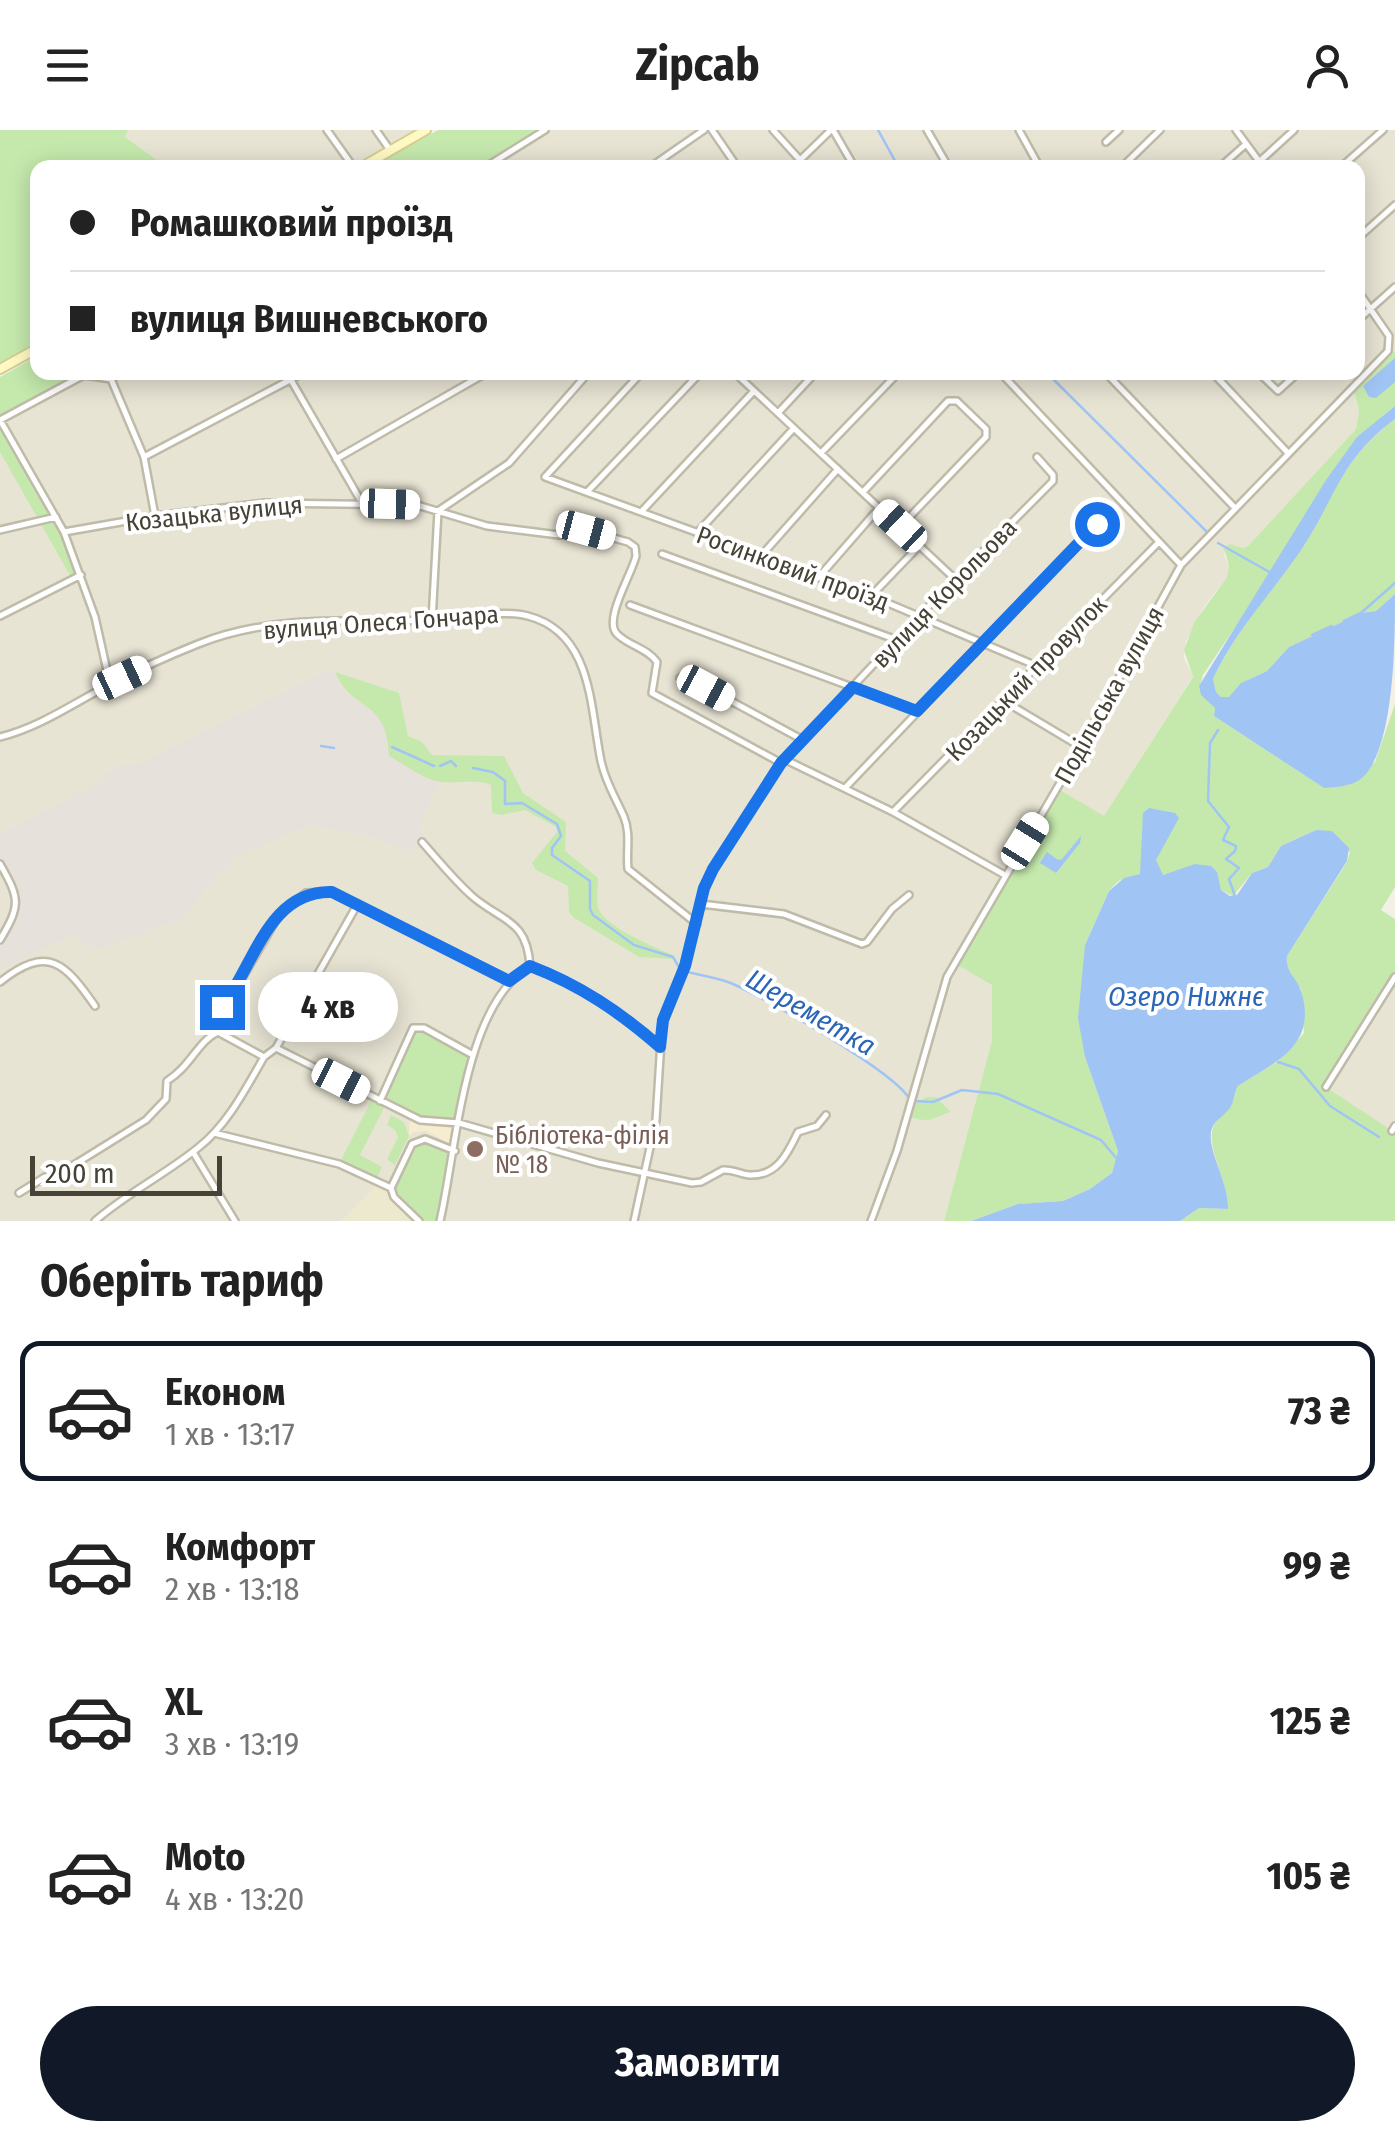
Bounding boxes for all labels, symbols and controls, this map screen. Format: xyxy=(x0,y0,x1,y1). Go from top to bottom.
icon: menu xyxy=(40,38,95,93)
text: Zipcab xyxy=(635,38,760,92)
icon: person xyxy=(1300,38,1355,93)
text: Ромашковий проїзд xyxy=(130,200,452,246)
text: вулиця Вишневського xyxy=(130,296,488,342)
car xyxy=(359,488,421,520)
street label: Козацька вулиця xyxy=(124,490,304,538)
car xyxy=(868,495,932,557)
route start xyxy=(1075,502,1120,547)
car xyxy=(553,508,619,552)
street label: вулиця Корольова xyxy=(866,513,1023,674)
street label: Росинковий проїзд xyxy=(692,520,893,618)
street label: Козацький провулок xyxy=(940,590,1114,768)
street label: вулиця Олеся Гончара xyxy=(262,600,500,646)
street label: Подільська вулиця xyxy=(1049,602,1171,789)
car xyxy=(88,652,156,704)
car xyxy=(672,661,740,715)
car xyxy=(996,808,1054,874)
water label: Шереметка xyxy=(740,962,881,1063)
callout: 4 хв xyxy=(257,972,397,1042)
water label: Озеро Нижнє xyxy=(1108,980,1265,1013)
route end xyxy=(200,985,245,1030)
text: 4 хв xyxy=(301,988,355,1026)
car xyxy=(307,1054,375,1108)
place label: Бібліотека-філія № 18 xyxy=(495,1121,670,1180)
marker: Бібліотека-філія № 18 xyxy=(464,1138,486,1160)
scale bar xyxy=(30,1151,222,1196)
text: 200 m xyxy=(45,1157,115,1190)
text: Оберіть тариф xyxy=(40,1254,324,1308)
icon: car xyxy=(45,1366,135,1456)
text: Економ xyxy=(165,1369,285,1415)
text: 73 ₴ xyxy=(1288,1388,1350,1434)
text: 1 хв · 13:17 xyxy=(165,1415,295,1453)
icon: car xyxy=(45,1521,135,1611)
text: Комфорт xyxy=(165,1524,315,1570)
text: 99 ₴ xyxy=(1283,1543,1350,1589)
text: 2 хв · 13:18 xyxy=(165,1570,299,1608)
icon: car xyxy=(45,1676,135,1766)
text: XL xyxy=(165,1679,203,1725)
text: 125 ₴ xyxy=(1270,1698,1350,1744)
text: 3 хв · 13:19 xyxy=(165,1725,299,1763)
icon: car xyxy=(45,1831,135,1921)
text: Moto xyxy=(165,1834,246,1880)
text: 105 ₴ xyxy=(1267,1853,1350,1899)
text: 4 хв · 13:20 xyxy=(165,1880,304,1918)
button: Замовити xyxy=(40,2006,1355,2121)

